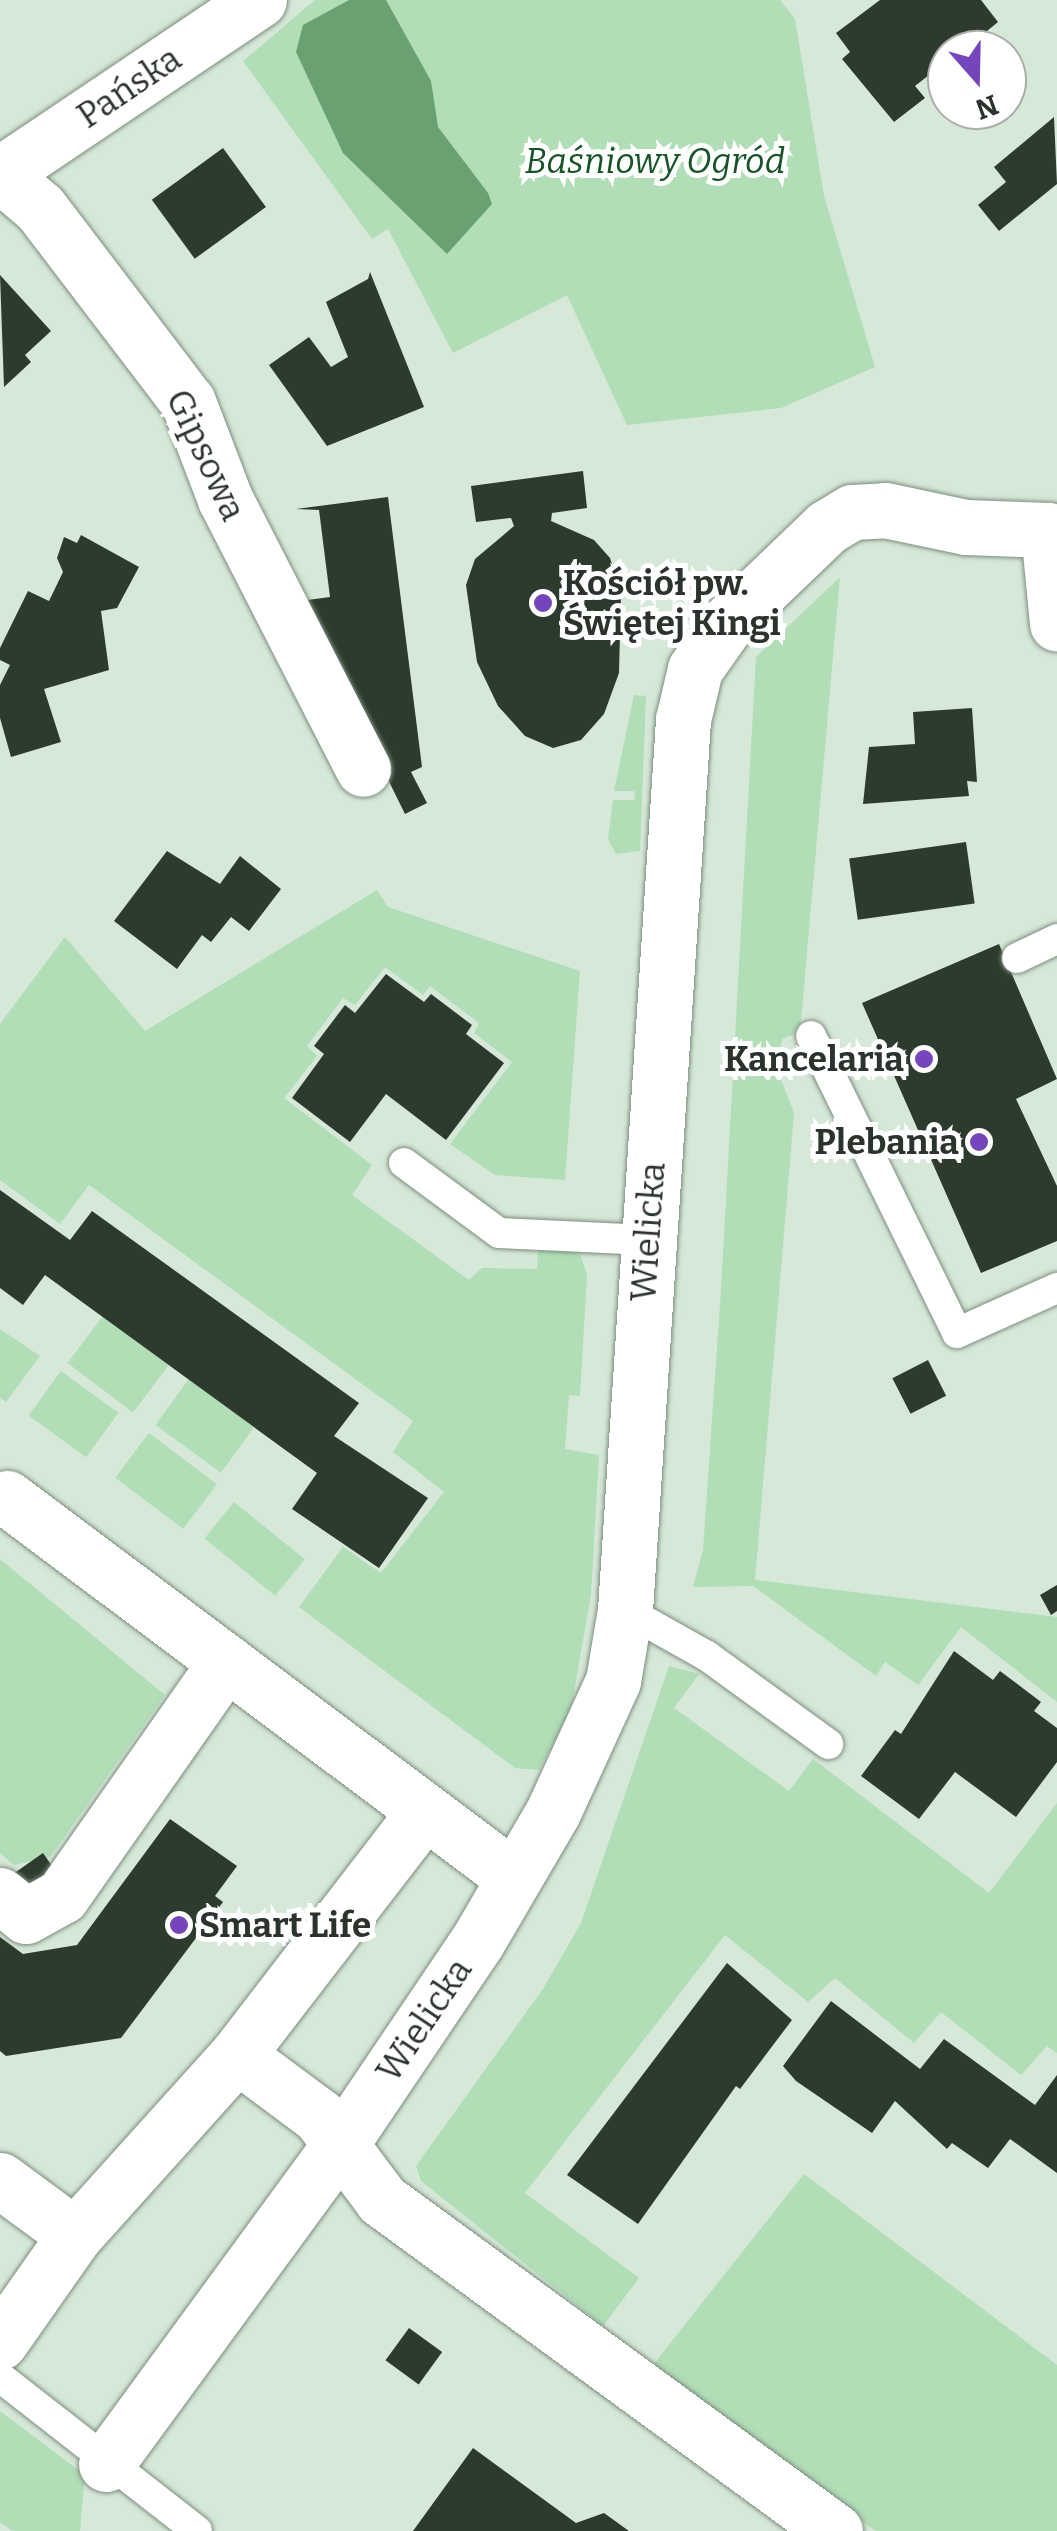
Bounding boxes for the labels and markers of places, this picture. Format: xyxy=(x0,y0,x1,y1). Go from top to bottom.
place label: Kościół pw. Świętej Kingi xyxy=(563,562,781,644)
marker: Kościół pw. Świętej Kingi xyxy=(532,592,554,614)
place label: Kancelaria xyxy=(724,1038,904,1080)
marker: Kancelaria xyxy=(913,1048,935,1070)
place label: Plebania xyxy=(814,1121,959,1163)
marker: Plebania xyxy=(968,1131,990,1153)
place label: Smart Life xyxy=(199,1904,371,1946)
marker: Smart Life xyxy=(168,1914,190,1936)

